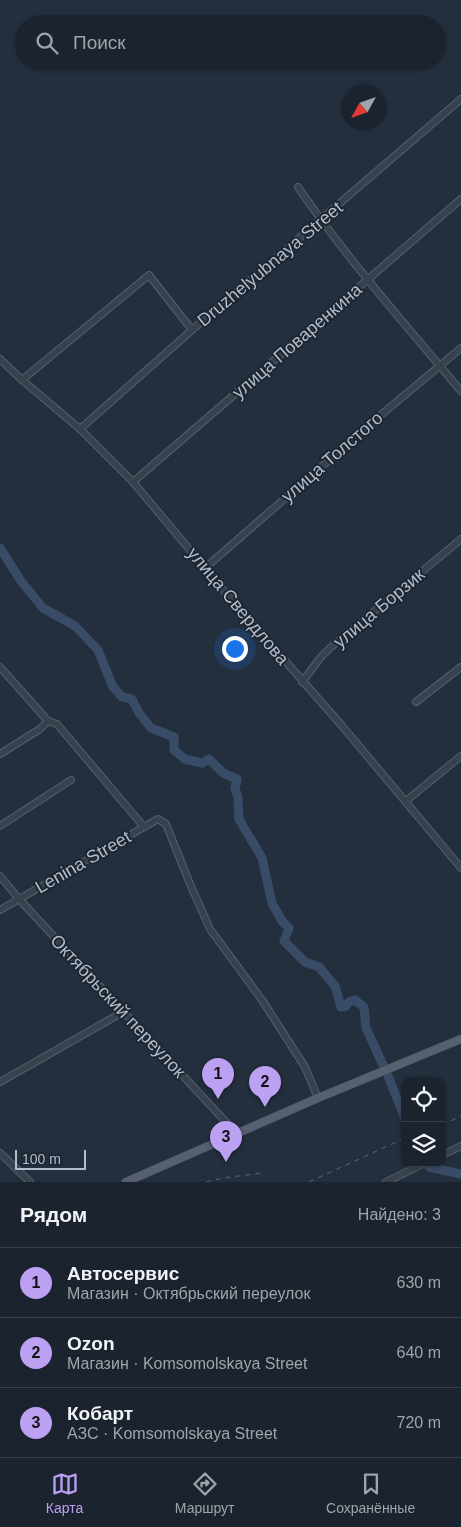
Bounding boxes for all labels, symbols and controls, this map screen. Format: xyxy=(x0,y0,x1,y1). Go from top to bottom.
search box xyxy=(15,15,446,70)
icon: search xyxy=(33,29,61,57)
text: Поиск xyxy=(73,32,126,53)
north arrow xyxy=(341,85,386,130)
street label: Druzhelyubnaya Street xyxy=(193,197,347,331)
street label: улица Поваренкина xyxy=(228,279,366,403)
street label: улица Толстого xyxy=(277,408,387,506)
street label: улица Свердлова xyxy=(183,543,294,670)
street label: улица Борзик xyxy=(330,564,429,652)
your location xyxy=(222,636,248,662)
street label: Lenina Street xyxy=(32,827,134,897)
street label: Октябрьский переулок xyxy=(46,930,190,1082)
pin: 1 xyxy=(202,1058,234,1099)
pin: 2 xyxy=(249,1066,281,1107)
map controls xyxy=(401,1077,446,1167)
button: locate xyxy=(401,1077,446,1122)
pin: 3 xyxy=(210,1121,242,1162)
button: layers xyxy=(401,1122,446,1167)
scale bar xyxy=(15,1147,86,1170)
text: 100 m xyxy=(22,1151,61,1167)
text: Рядом xyxy=(20,1203,87,1226)
text: Найдено: 3 xyxy=(358,1206,441,1223)
text: Автосервис xyxy=(67,1263,179,1284)
text: 1 xyxy=(32,1274,40,1291)
text: 630 m xyxy=(397,1274,441,1291)
text: Магазин · Октябрьский переулок xyxy=(67,1285,311,1302)
text: Ozon xyxy=(67,1333,115,1354)
text: 2 xyxy=(32,1344,40,1361)
text: 640 m xyxy=(397,1344,441,1361)
text: Магазин · Komsomolskaya Street xyxy=(67,1355,307,1372)
text: Кобарт xyxy=(67,1403,133,1424)
text: 3 xyxy=(32,1414,40,1431)
text: 720 m xyxy=(397,1414,441,1431)
text: АЗС · Komsomolskaya Street xyxy=(67,1425,277,1442)
tab: Карта xyxy=(46,1470,83,1516)
tab: Маршрут xyxy=(175,1470,234,1516)
tab: Сохранённые xyxy=(326,1470,415,1516)

